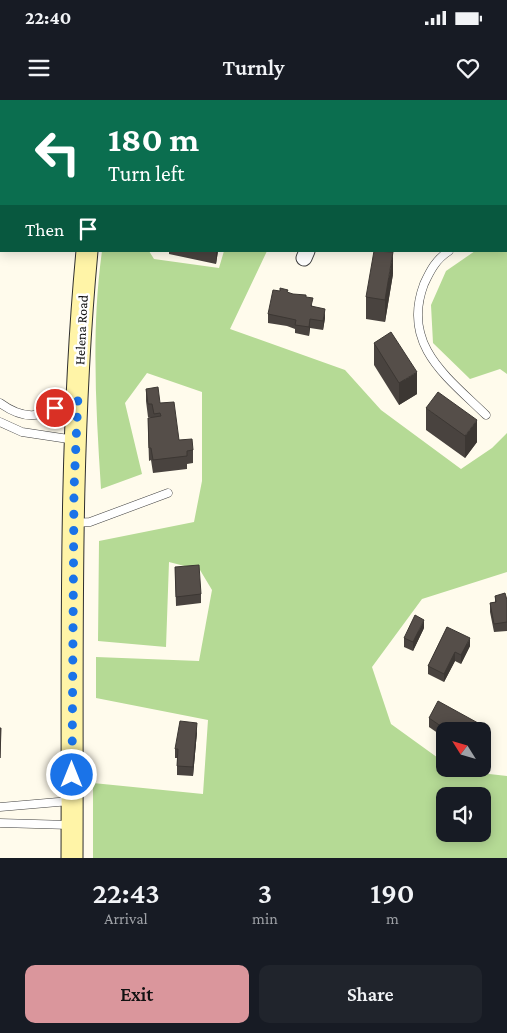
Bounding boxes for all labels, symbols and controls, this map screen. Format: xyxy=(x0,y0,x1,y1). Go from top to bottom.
text: 22:40 xyxy=(25,7,71,28)
icon: menu xyxy=(25,54,53,82)
icon: heart xyxy=(454,54,482,82)
text: Turnly xyxy=(222,55,285,80)
icon: left xyxy=(25,120,90,185)
text: 180 m xyxy=(108,120,199,159)
text: Turn left xyxy=(108,161,185,186)
icon: arrive xyxy=(74,215,102,243)
text: Then xyxy=(25,219,64,240)
street label: Helena Road xyxy=(71,294,91,365)
pin xyxy=(34,387,76,429)
icon: arrive xyxy=(41,394,69,422)
north arrow xyxy=(436,722,491,778)
map controls xyxy=(436,722,491,842)
position arrow xyxy=(45,748,97,800)
button: sound xyxy=(436,787,491,842)
text: 22:43 xyxy=(92,876,160,909)
text: 3 xyxy=(258,876,272,909)
text: 190 xyxy=(370,876,415,909)
text: Arrival xyxy=(104,910,148,927)
text: min xyxy=(252,910,278,927)
text: m xyxy=(386,910,399,927)
button: Exit xyxy=(25,965,249,1023)
button: Share xyxy=(259,965,482,1023)

